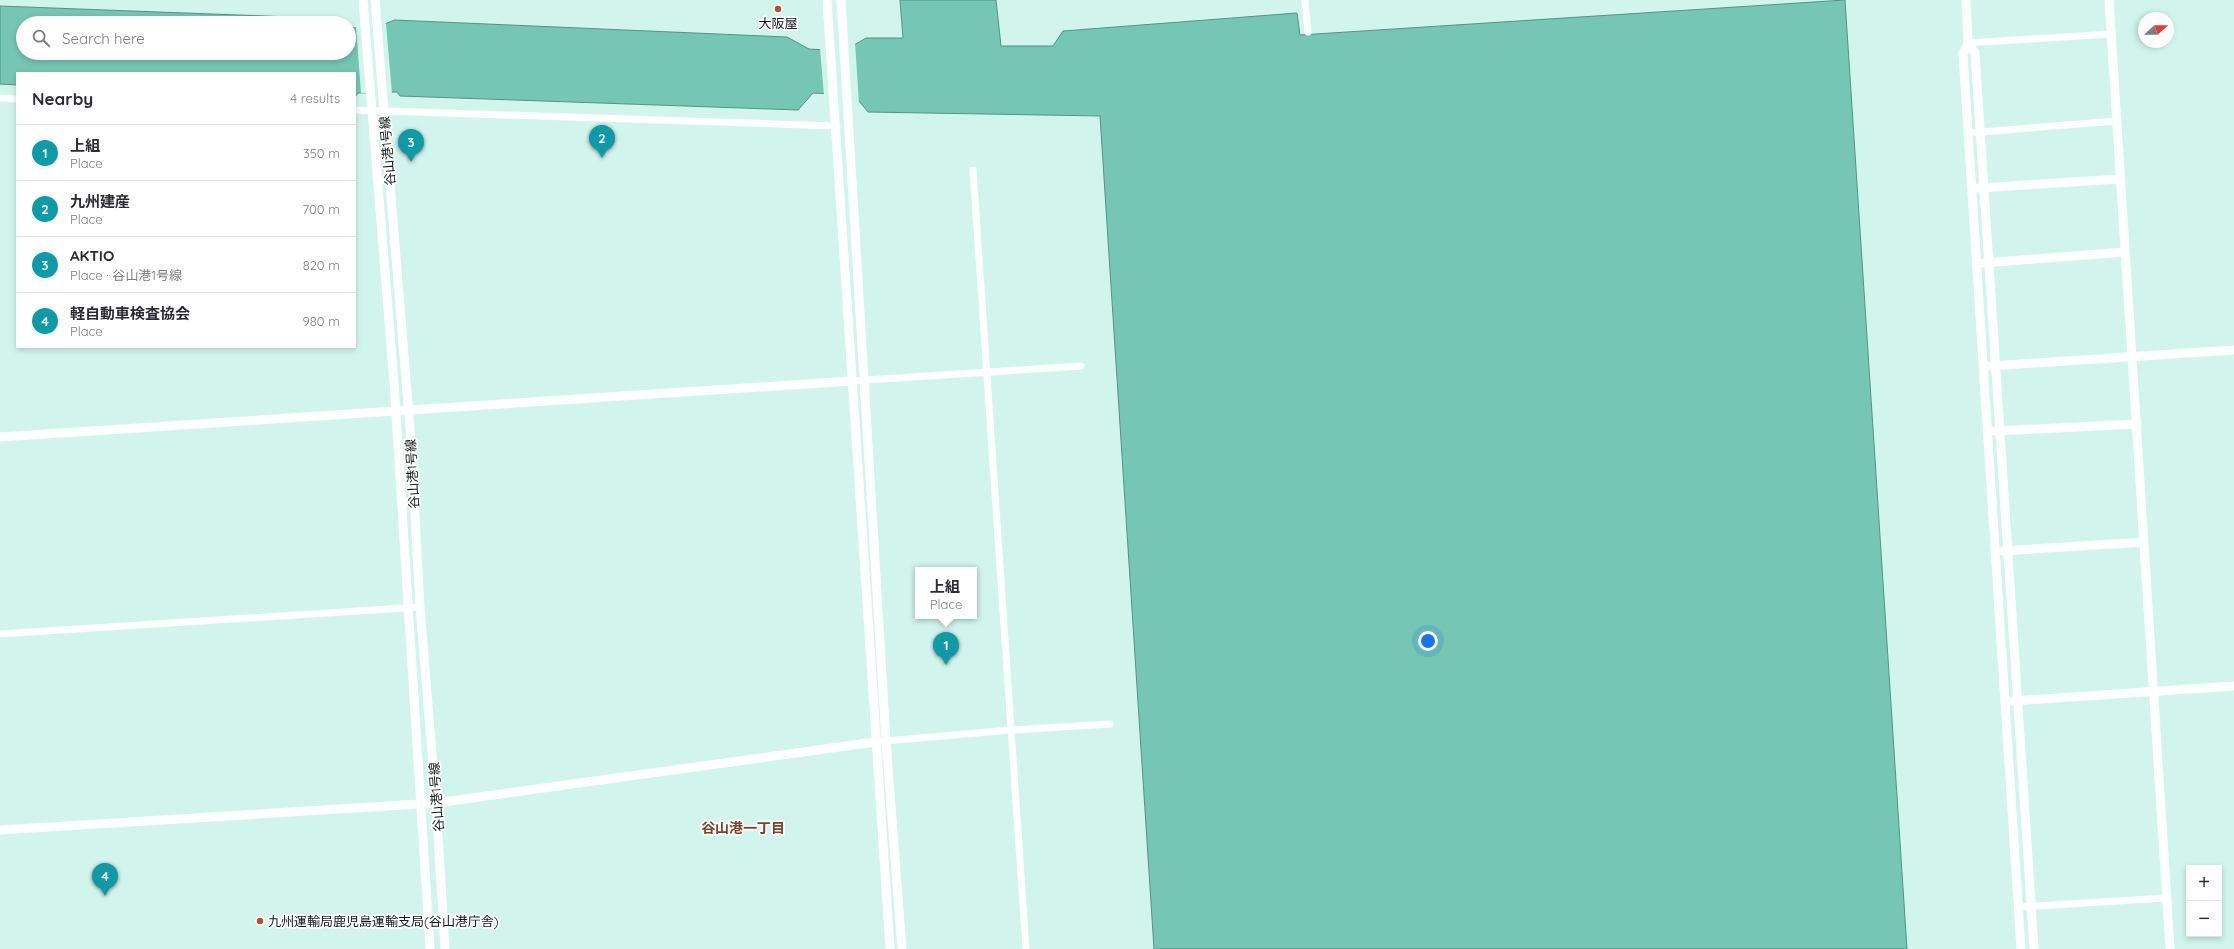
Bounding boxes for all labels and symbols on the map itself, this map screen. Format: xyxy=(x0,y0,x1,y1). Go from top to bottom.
marker: 大阪屋 xyxy=(773,4,783,14)
north arrow xyxy=(2138,12,2174,48)
place label: 大阪屋 xyxy=(758,15,798,31)
street label: 谷山港1号線 xyxy=(376,116,398,186)
pin: 2 xyxy=(589,125,615,158)
pin: 3 xyxy=(398,129,424,162)
street label: 谷山港1号線 xyxy=(402,439,422,509)
your location xyxy=(1418,631,1438,651)
pin: 1 xyxy=(933,632,959,665)
street label: 谷山港1号線 xyxy=(426,762,446,832)
district label: 谷山港一丁目 xyxy=(701,819,785,837)
pin: 4 xyxy=(92,863,118,896)
place label: 九州運輸局鹿児島運輸支局(谷山港庁舎) xyxy=(268,913,499,929)
marker: 九州運輸局鹿児島運輸支局(谷山港庁舎) xyxy=(255,916,265,926)

